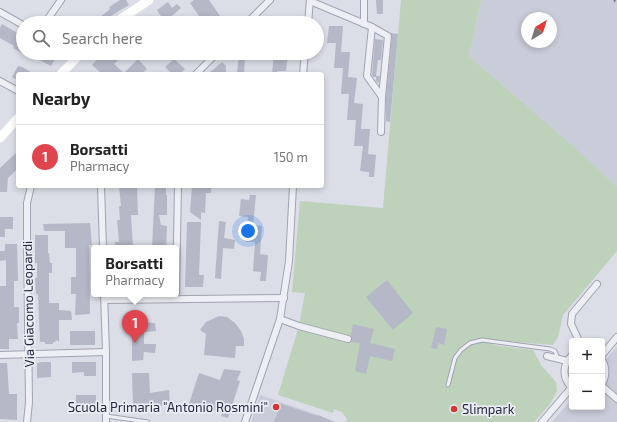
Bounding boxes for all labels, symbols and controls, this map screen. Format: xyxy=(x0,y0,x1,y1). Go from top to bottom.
north arrow xyxy=(521,12,557,48)
search box xyxy=(16,16,324,60)
icon: search xyxy=(30,27,52,49)
text: Search here xyxy=(62,29,143,47)
text: Nearby xyxy=(32,88,90,108)
text: Borsatti xyxy=(70,140,128,158)
text: 1 xyxy=(42,149,48,165)
text: 150 m xyxy=(274,149,308,165)
text: Pharmacy xyxy=(70,158,129,174)
your location xyxy=(238,221,258,241)
street label: Via Giacomo Leopardi xyxy=(19,241,37,367)
popup xyxy=(91,245,179,297)
text: Borsatti xyxy=(105,254,163,272)
text: Pharmacy xyxy=(105,272,165,288)
pin: 1 xyxy=(122,310,148,343)
map controls xyxy=(569,338,605,410)
button: + xyxy=(569,338,605,374)
button: − xyxy=(569,374,605,410)
place label: Scuola Primaria "Antonio Rosmini" xyxy=(68,399,268,415)
place label: Slimpark xyxy=(462,401,515,417)
marker: Scuola Primaria "Antonio Rosmini" xyxy=(271,402,281,412)
marker: Slimpark xyxy=(449,404,459,414)

